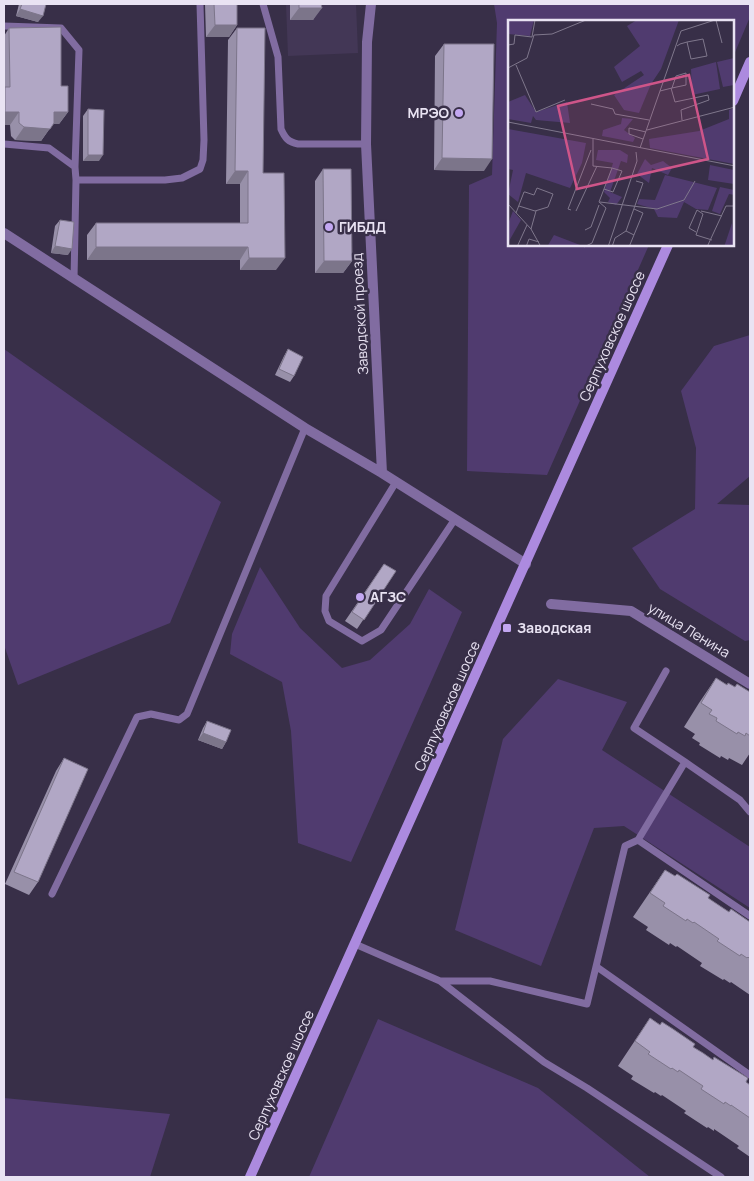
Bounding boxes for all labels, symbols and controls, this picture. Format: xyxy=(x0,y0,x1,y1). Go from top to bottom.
inset map xyxy=(508,20,734,246)
place label: МРЭО xyxy=(408,103,449,122)
marker: МРЭО xyxy=(453,107,465,119)
place label: ГИБДД xyxy=(339,217,386,236)
marker: ГИБДД xyxy=(323,221,335,233)
street label: Заводской проезд xyxy=(347,253,372,375)
street label: Серпуховское шоссе xyxy=(574,268,649,404)
place label: АГЗС xyxy=(370,587,406,606)
marker: АГЗС xyxy=(354,591,366,603)
street label: улица Ленина xyxy=(645,598,734,662)
place label: Заводская xyxy=(517,618,591,637)
marker: Заводская xyxy=(501,622,513,634)
street label: Серпуховское шоссе xyxy=(409,638,484,774)
street label: Серпуховское шоссе xyxy=(243,1007,318,1143)

